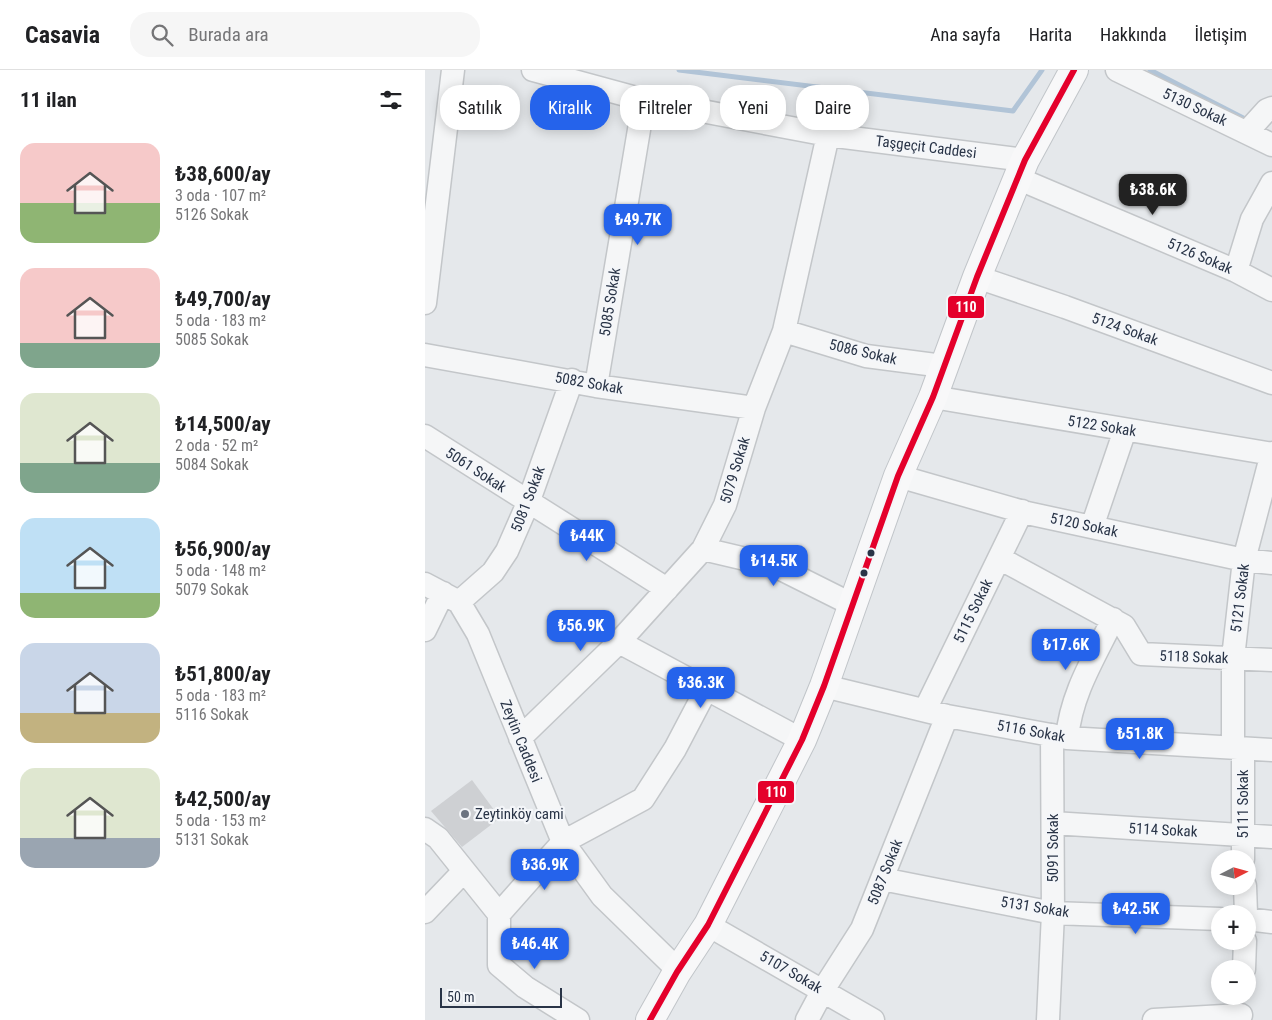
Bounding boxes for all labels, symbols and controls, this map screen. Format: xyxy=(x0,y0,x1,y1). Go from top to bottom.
search box xyxy=(130,12,480,57)
text: Casavia xyxy=(25,21,100,49)
icon: search xyxy=(148,21,176,49)
text: Burada ara xyxy=(188,23,269,46)
text: Ana sayfa xyxy=(930,24,1001,45)
text: Harita xyxy=(1029,24,1072,45)
text: Hakkında xyxy=(1100,24,1167,45)
text: İletişim xyxy=(1195,24,1247,45)
street label: 5130 Sokak xyxy=(1160,84,1230,130)
chip: Satılık xyxy=(440,85,520,130)
chip: Kiralık xyxy=(530,85,610,130)
chip: Filtreler xyxy=(620,85,710,130)
chip: Yeni xyxy=(720,85,786,130)
chip: Daire xyxy=(796,85,869,130)
icon: filters xyxy=(377,86,405,114)
text: 11 ilan xyxy=(20,88,77,112)
street label: Taşgeçit Caddesi xyxy=(874,132,978,162)
text: ₺38,600/ay xyxy=(175,162,271,186)
icon: home xyxy=(60,163,120,223)
pin: ₺38.6K xyxy=(1112,174,1194,216)
text: ₺38.6K xyxy=(1130,180,1176,199)
text: 3 oda · 107 m² xyxy=(175,186,266,205)
pin: ₺49.7K xyxy=(597,204,679,246)
text: 5126 Sokak xyxy=(175,205,249,224)
text: ₺49.7K xyxy=(615,210,661,229)
street label: 5126 Sokak xyxy=(1165,234,1236,278)
street label: 5085 Sokak xyxy=(596,266,624,338)
text: ₺49,700/ay xyxy=(175,287,271,311)
icon: home xyxy=(60,288,120,348)
line badge: 110 xyxy=(947,295,985,319)
text: 110 xyxy=(955,299,977,315)
street label: 5124 Sokak xyxy=(1089,309,1161,349)
text: 5 oda · 183 m² xyxy=(175,311,266,330)
text: 5085 Sokak xyxy=(175,330,249,349)
street label: 5086 Sokak xyxy=(827,335,899,369)
street label: 5082 Sokak xyxy=(553,368,625,398)
text: ₺14,500/ay xyxy=(175,412,271,436)
street label: 5122 Sokak xyxy=(1066,412,1138,440)
icon: home xyxy=(60,413,120,473)
street label: 5079 Sokak xyxy=(716,434,754,506)
text: 2 oda · 52 m² xyxy=(175,436,258,455)
street label: 5061 Sokak xyxy=(442,444,510,496)
text: 5084 Sokak xyxy=(175,455,249,474)
street label: 5081 Sokak xyxy=(507,463,549,534)
street label: 5120 Sokak xyxy=(1048,509,1120,541)
pin: ₺44K xyxy=(557,520,617,562)
text: ₺44K xyxy=(570,526,604,545)
text: ₺56,900/ay xyxy=(175,537,271,561)
icon: home xyxy=(60,538,120,598)
pin: ₺14.5K xyxy=(733,544,815,587)
unlabelled marker xyxy=(866,548,876,558)
text: ₺14.5K xyxy=(751,551,797,570)
text: 5 oda · 148 m² xyxy=(175,561,266,580)
street label: 5121 Sokak xyxy=(1227,562,1253,633)
unlabelled marker xyxy=(859,568,869,578)
street label: 5115 Sokak xyxy=(950,576,996,646)
text: 5079 Sokak xyxy=(175,580,249,599)
pin: ₺56.9K xyxy=(540,610,622,652)
text: ₺56.9K xyxy=(558,616,604,635)
pin: ₺17.6K xyxy=(1025,628,1107,671)
text: ₺17.6K xyxy=(1043,635,1089,654)
street label: 5118 Sokak xyxy=(1159,647,1229,667)
text: ₺51,800/ay xyxy=(175,662,271,686)
icon: home xyxy=(60,663,120,723)
pin: ₺36.3K xyxy=(660,666,742,709)
text: ₺36.3K xyxy=(678,673,724,692)
text: 5 oda · 183 m² xyxy=(175,686,266,705)
street label: Zeytin Caddesi xyxy=(496,697,546,785)
text: 5116 Sokak xyxy=(175,705,249,724)
street label: 5116 Sokak xyxy=(995,716,1067,746)
pin: ₺51.8K xyxy=(1099,718,1181,760)
text: ₺51.8K xyxy=(1117,724,1163,743)
street label: 5111 Sokak xyxy=(1234,769,1252,839)
line badge: 110 xyxy=(757,780,795,804)
text: 110 xyxy=(765,784,787,800)
text: ₺42,500/ay xyxy=(175,787,271,811)
icon: home xyxy=(60,788,120,848)
place label: Zeytinköy cami xyxy=(475,805,564,823)
marker: Zeytinköy cami xyxy=(459,808,471,820)
text: 5 oda · 153 m² xyxy=(175,811,266,830)
street label: 5091 Sokak xyxy=(1044,813,1062,883)
street label: 5114 Sokak xyxy=(1128,819,1198,841)
text: 5131 Sokak xyxy=(175,830,249,849)
street label: 5087 Sokak xyxy=(864,836,906,907)
pin: ₺36.9K xyxy=(504,848,586,891)
north arrow xyxy=(1211,850,1256,895)
map controls xyxy=(1211,850,1256,1005)
text: ₺36.9K xyxy=(522,855,568,874)
pin: ₺42.5K xyxy=(1095,892,1177,935)
street label: 5131 Sokak xyxy=(999,893,1071,921)
text: ₺42.5K xyxy=(1113,899,1159,918)
button: + xyxy=(1211,905,1256,950)
pin: ₺46.4K xyxy=(494,928,576,970)
text: ₺46.4K xyxy=(512,934,558,953)
street label: 5107 Sokak xyxy=(757,947,826,997)
button: − xyxy=(1211,960,1256,1005)
scale bar xyxy=(440,985,563,1008)
text: 50 m xyxy=(447,989,475,1005)

